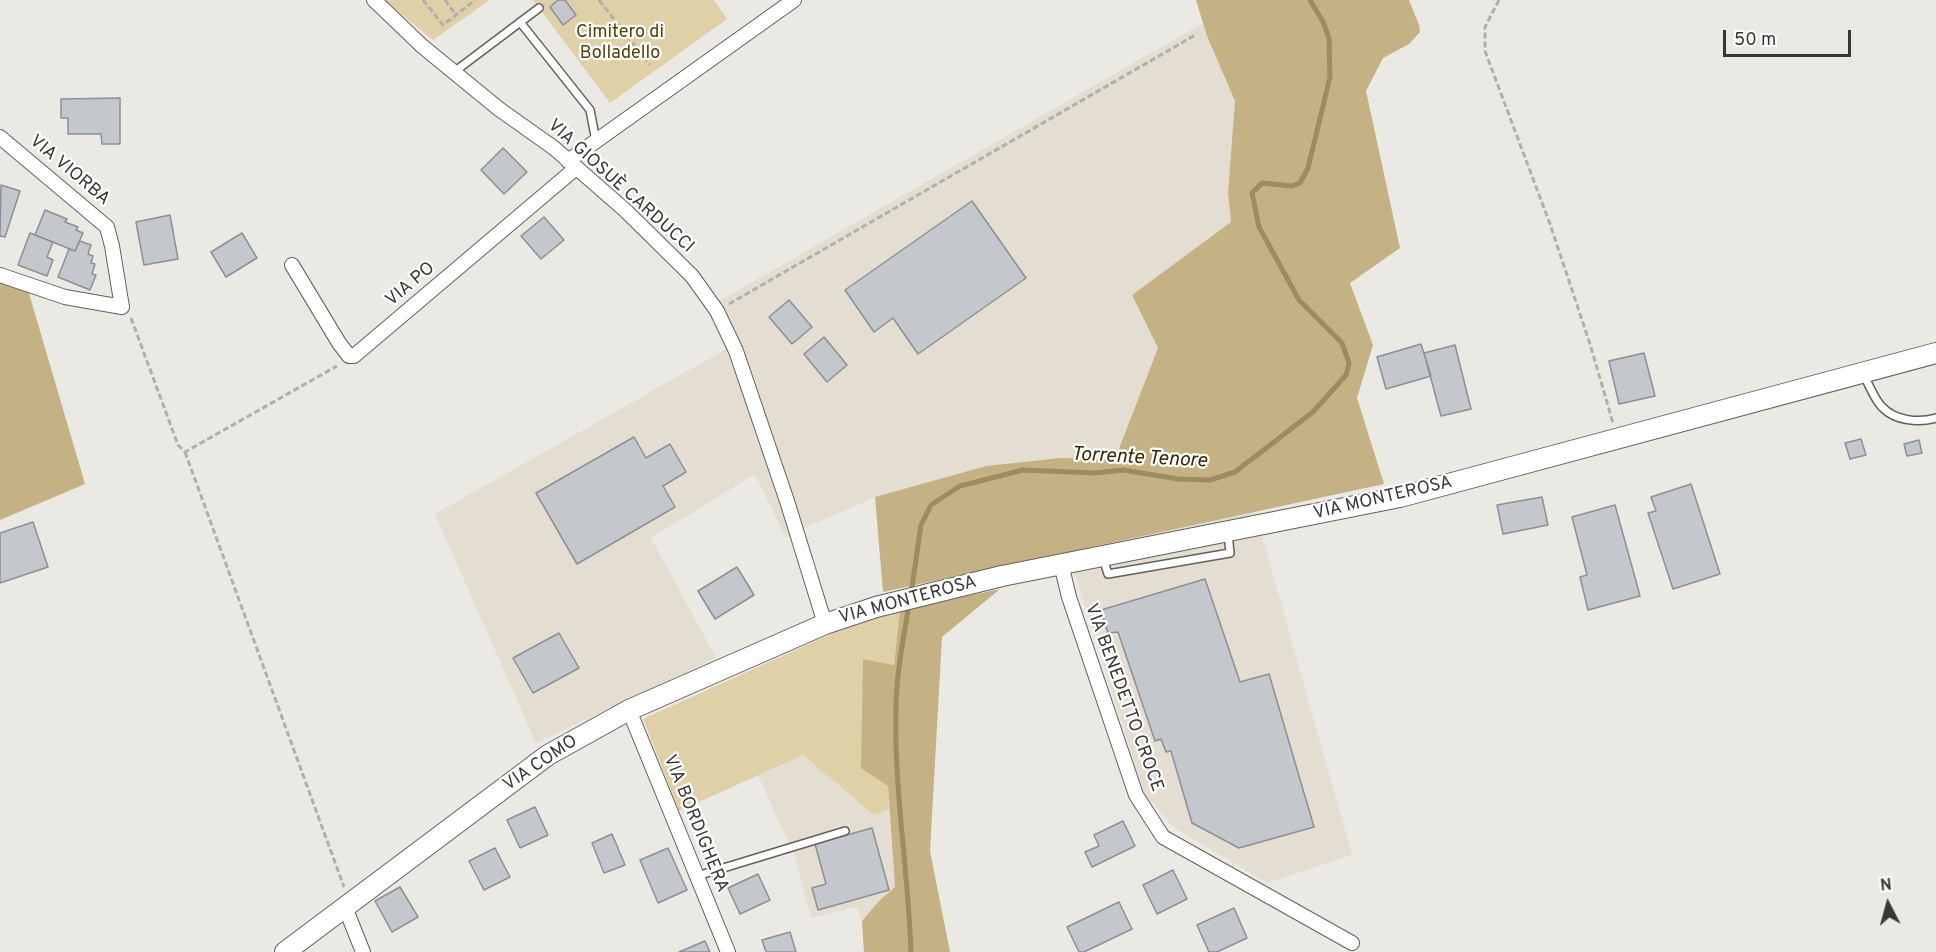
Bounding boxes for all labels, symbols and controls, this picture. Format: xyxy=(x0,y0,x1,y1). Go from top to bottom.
scale bar xyxy=(1726,18,1854,56)
park label: Cimitero di Bolladello xyxy=(576,22,664,64)
text: 50 m xyxy=(1734,29,1776,52)
street label: VIA GIOSUÈ CARDUCCI xyxy=(542,116,698,258)
street label: VIA VIORBA xyxy=(24,131,114,211)
street label: VIA PO xyxy=(382,258,440,312)
water label: Torrente Tenore xyxy=(1070,443,1208,475)
street label: VIA MONTEROSA xyxy=(1312,473,1454,525)
street label: VIA MONTEROSA xyxy=(837,572,979,630)
street label: VIA BENEDETTO CROCE xyxy=(1079,601,1167,795)
street label: VIA COMO xyxy=(500,731,582,797)
street label: VIA BORDIGHERA xyxy=(658,752,732,896)
north arrow xyxy=(1858,874,1918,934)
text: N xyxy=(1879,876,1893,897)

